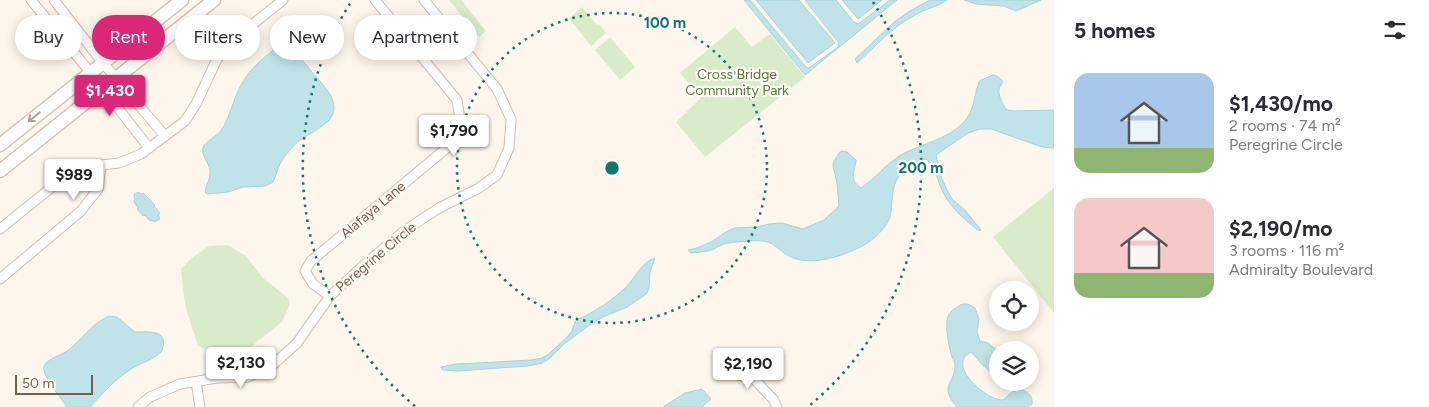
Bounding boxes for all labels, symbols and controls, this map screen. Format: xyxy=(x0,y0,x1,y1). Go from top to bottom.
text: 100 m xyxy=(644,14,686,32)
chip: Buy xyxy=(15,15,82,60)
chip: Rent xyxy=(92,15,165,60)
chip: Filters xyxy=(175,15,260,60)
chip: New xyxy=(270,15,344,60)
chip: Apartment xyxy=(354,15,477,60)
icon: filters xyxy=(1381,16,1409,44)
text: 5 homes xyxy=(1074,18,1155,43)
park label: Cross Bridge Community Park xyxy=(685,66,789,99)
pin: $1,430 xyxy=(69,74,151,117)
text: $1,430 xyxy=(85,81,135,100)
text: $1,430/mo xyxy=(1229,91,1333,116)
icon: home xyxy=(1114,93,1174,153)
one-way arrow xyxy=(28,112,41,123)
pin: $1,790 xyxy=(413,114,495,157)
text: 2 rooms · 74 m² xyxy=(1229,116,1341,135)
text: $1,790 xyxy=(430,121,478,140)
text: Peregrine Circle xyxy=(1229,135,1343,154)
pin: $989 xyxy=(44,158,104,201)
centre of rings xyxy=(603,159,621,177)
text: 200 m xyxy=(899,159,943,177)
text: $989 xyxy=(55,165,93,184)
street label: Alafaya Lane xyxy=(337,178,409,242)
text: $2,190/mo xyxy=(1229,216,1332,241)
street label: Peregrine Circle xyxy=(332,218,420,295)
icon: home xyxy=(1114,218,1174,278)
text: 3 rooms · 116 m² xyxy=(1229,241,1344,260)
text: Admiralty Boulevard xyxy=(1229,260,1373,279)
map controls xyxy=(989,281,1039,391)
button: locate xyxy=(989,281,1039,331)
button: layers xyxy=(989,341,1039,391)
pin: $2,130 xyxy=(200,346,282,389)
pin: $2,190 xyxy=(707,348,789,390)
text: $2,130 xyxy=(217,353,265,372)
text: $2,190 xyxy=(724,354,772,373)
scale bar xyxy=(15,372,92,395)
text: 50 m xyxy=(22,375,54,392)

